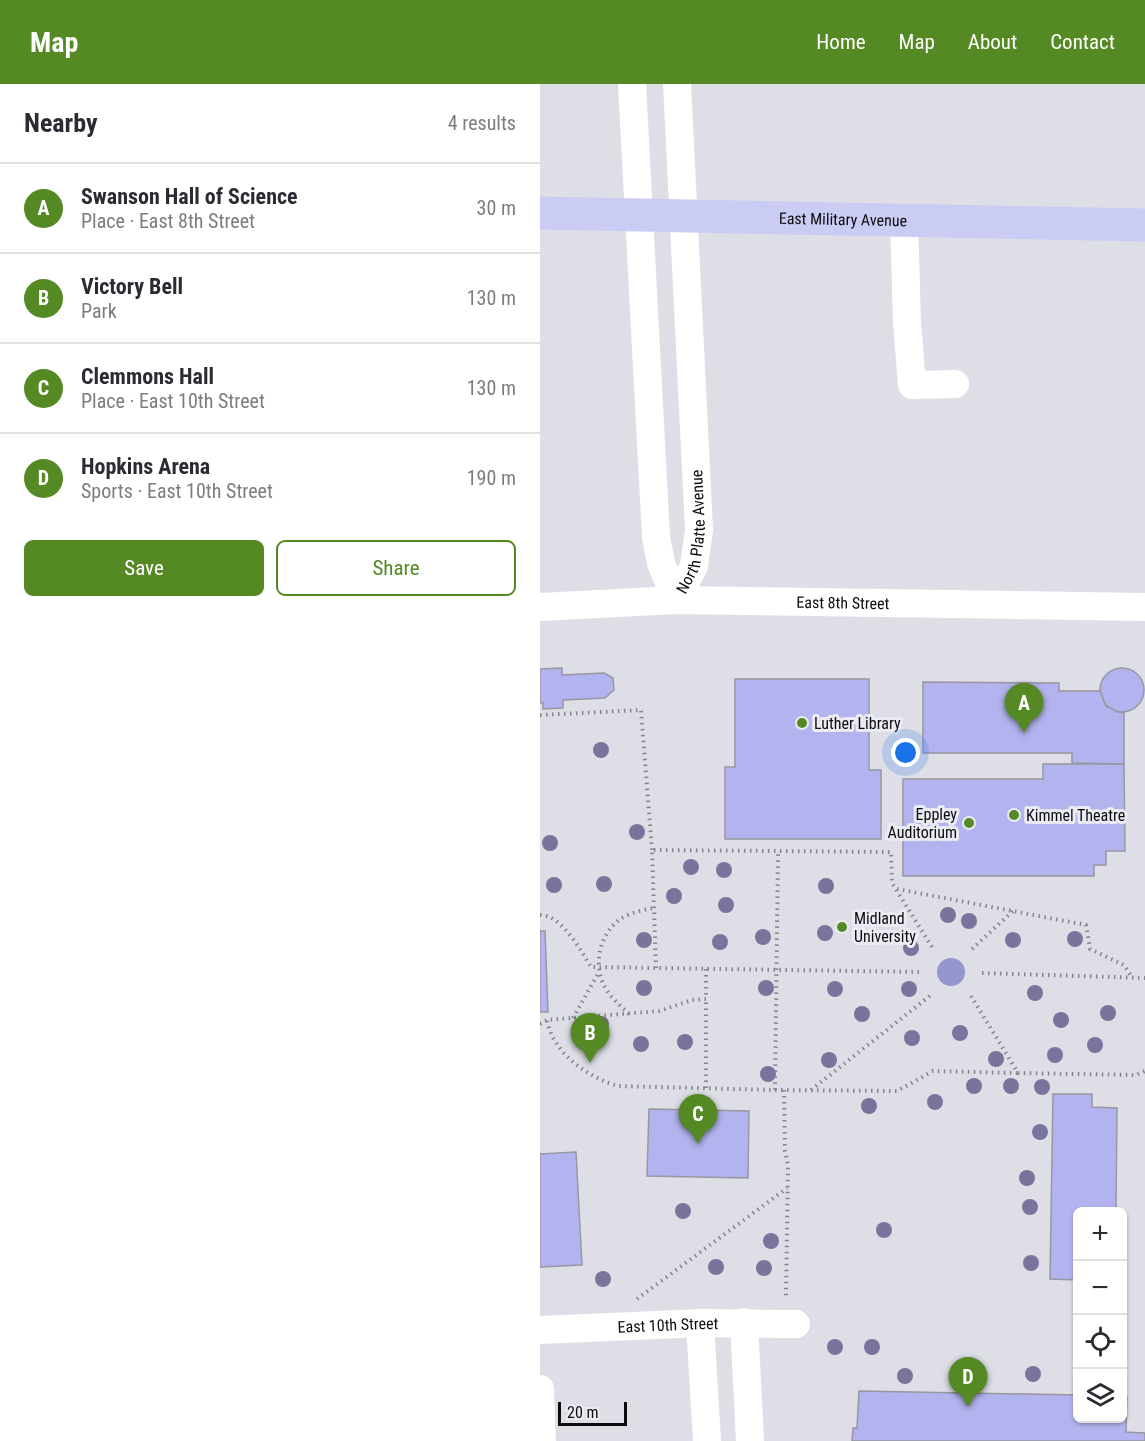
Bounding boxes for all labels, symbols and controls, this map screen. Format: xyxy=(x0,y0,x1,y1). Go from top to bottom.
text: Map xyxy=(30,26,78,59)
text: Home xyxy=(816,30,866,54)
text: Map xyxy=(899,30,935,54)
text: About xyxy=(968,30,1017,54)
text: Contact xyxy=(1050,30,1115,54)
text: Nearby xyxy=(24,108,98,138)
text: 4 results xyxy=(448,111,516,135)
text: Swanson Hall of Science xyxy=(81,184,298,209)
text: A xyxy=(38,196,49,220)
text: 30 m xyxy=(477,196,516,220)
text: Place · East 8th Street xyxy=(81,209,255,233)
street label: East Military Avenue xyxy=(779,209,907,230)
text: Victory Bell xyxy=(81,274,183,299)
text: B xyxy=(38,286,49,310)
text: 130 m xyxy=(467,286,516,310)
text: Park xyxy=(81,299,117,323)
text: Clemmons Hall xyxy=(81,364,214,389)
text: C xyxy=(38,376,49,400)
text: 130 m xyxy=(467,376,516,400)
text: Place · East 10th Street xyxy=(81,389,265,413)
text: Hopkins Arena xyxy=(81,454,210,479)
text: D xyxy=(38,466,49,490)
text: 190 m xyxy=(467,466,516,490)
street label: North Platte Avenue xyxy=(672,469,709,597)
text: Sports · East 10th Street xyxy=(81,479,273,503)
button: Save xyxy=(24,540,264,596)
button: Share xyxy=(276,540,516,596)
street label: East 8th Street xyxy=(796,593,890,613)
pin: A xyxy=(1004,684,1044,733)
place label: Luther Library xyxy=(814,714,901,733)
marker: Luther Library xyxy=(795,716,809,730)
your location xyxy=(891,738,920,767)
place label: Eppley Auditorium xyxy=(888,805,957,842)
place label: Kimmel Theatre xyxy=(1026,806,1125,825)
marker: Kimmel Theatre xyxy=(1007,808,1021,822)
marker: Eppley Auditorium xyxy=(962,816,976,830)
place label: Midland University xyxy=(854,909,916,946)
marker: Midland University xyxy=(835,920,849,934)
pin: B xyxy=(571,1014,610,1063)
pin: C xyxy=(678,1094,718,1144)
map controls xyxy=(1073,1207,1127,1423)
button: + xyxy=(1073,1207,1127,1261)
button: − xyxy=(1073,1261,1127,1315)
street label: East 10th Street xyxy=(617,1314,719,1337)
button: locate xyxy=(1073,1315,1127,1369)
pin: D xyxy=(948,1358,988,1407)
button: layers xyxy=(1073,1369,1127,1423)
scale bar xyxy=(558,1399,627,1426)
text: 20 m xyxy=(567,1403,599,1422)

